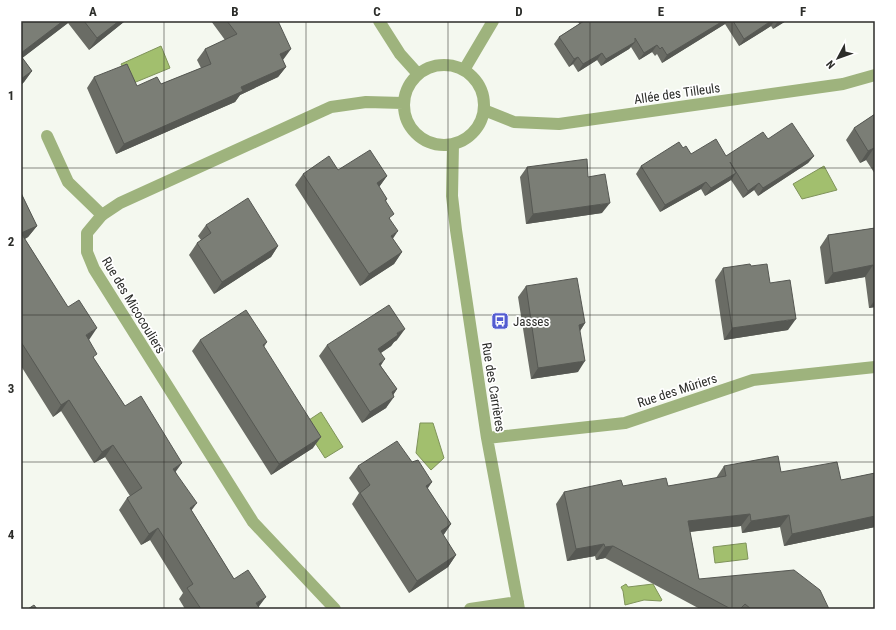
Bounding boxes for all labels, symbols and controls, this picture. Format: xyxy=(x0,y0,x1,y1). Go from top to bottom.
text: A xyxy=(89,4,97,19)
text: B xyxy=(231,4,239,19)
text: C xyxy=(373,4,381,19)
text: D xyxy=(515,4,523,19)
text: E xyxy=(658,4,665,19)
text: F xyxy=(800,4,806,19)
north arrow xyxy=(818,38,858,78)
text: N xyxy=(824,57,838,71)
street label: Allée des Tilleuls xyxy=(633,80,721,107)
text: 1 xyxy=(8,88,14,103)
text: 2 xyxy=(8,234,15,249)
street label: Rue des Micocouliers xyxy=(99,254,168,356)
bus stop icon: Jasses xyxy=(490,311,510,331)
place label: Jasses xyxy=(513,314,549,329)
street label: Rue des Carrières xyxy=(479,341,508,433)
street label: Rue des Mûriers xyxy=(635,371,719,410)
text: 3 xyxy=(8,381,14,396)
text: 4 xyxy=(8,527,15,542)

